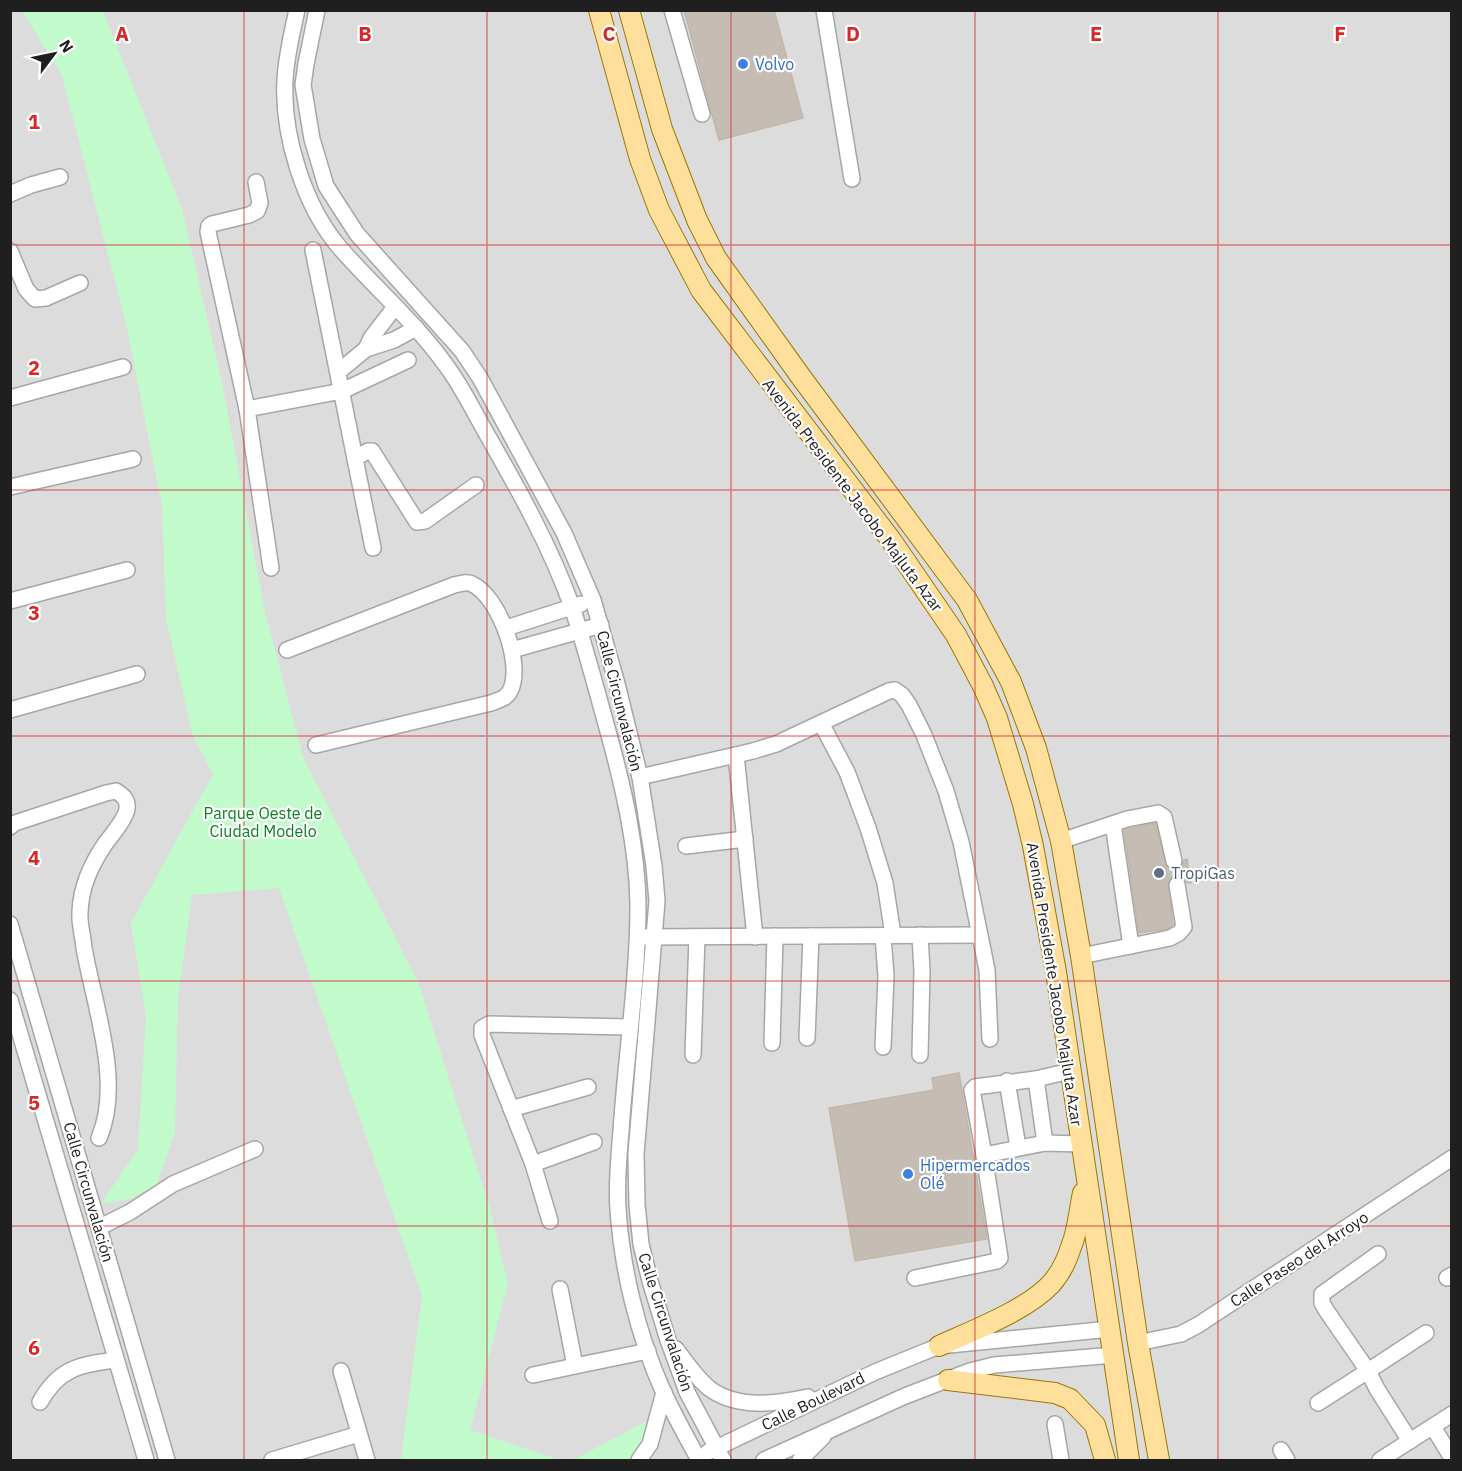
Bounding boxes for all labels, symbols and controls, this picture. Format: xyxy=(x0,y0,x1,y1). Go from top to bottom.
text: A xyxy=(115,20,129,47)
text: B xyxy=(358,20,372,47)
text: C xyxy=(602,20,616,47)
text: D xyxy=(846,20,860,47)
text: E xyxy=(1090,20,1102,47)
text: F xyxy=(1334,20,1346,47)
north arrow xyxy=(24,24,84,84)
text: N xyxy=(55,36,78,56)
place label: Volvo xyxy=(755,54,794,74)
marker: Volvo xyxy=(736,57,750,71)
text: 1 xyxy=(28,108,40,135)
text: 2 xyxy=(28,354,40,381)
street label: Avenida Presidente Jacobo Majluta Azar xyxy=(759,374,947,616)
text: 3 xyxy=(28,599,40,626)
street label: Calle Circunvalación xyxy=(593,628,647,774)
park label: Parque Oeste de Ciudad Modelo xyxy=(204,803,323,841)
street label: Avenida Presidente Jacobo Majluta Azar xyxy=(1023,841,1087,1127)
text: 4 xyxy=(28,844,40,871)
place label: TropiGas xyxy=(1171,863,1235,883)
marker: TropiGas xyxy=(1152,866,1166,880)
text: 5 xyxy=(28,1089,40,1116)
street label: Calle Circunvalación xyxy=(59,1120,119,1264)
place label: Hipermercados Olé xyxy=(920,1155,1030,1193)
marker: Hipermercados Olé xyxy=(901,1167,915,1181)
street label: Calle Paseo del Arroyo xyxy=(1226,1207,1372,1311)
street label: Calle Circunvalación xyxy=(634,1250,698,1394)
text: 6 xyxy=(28,1334,40,1361)
street label: Calle Boulevard xyxy=(758,1367,868,1435)

